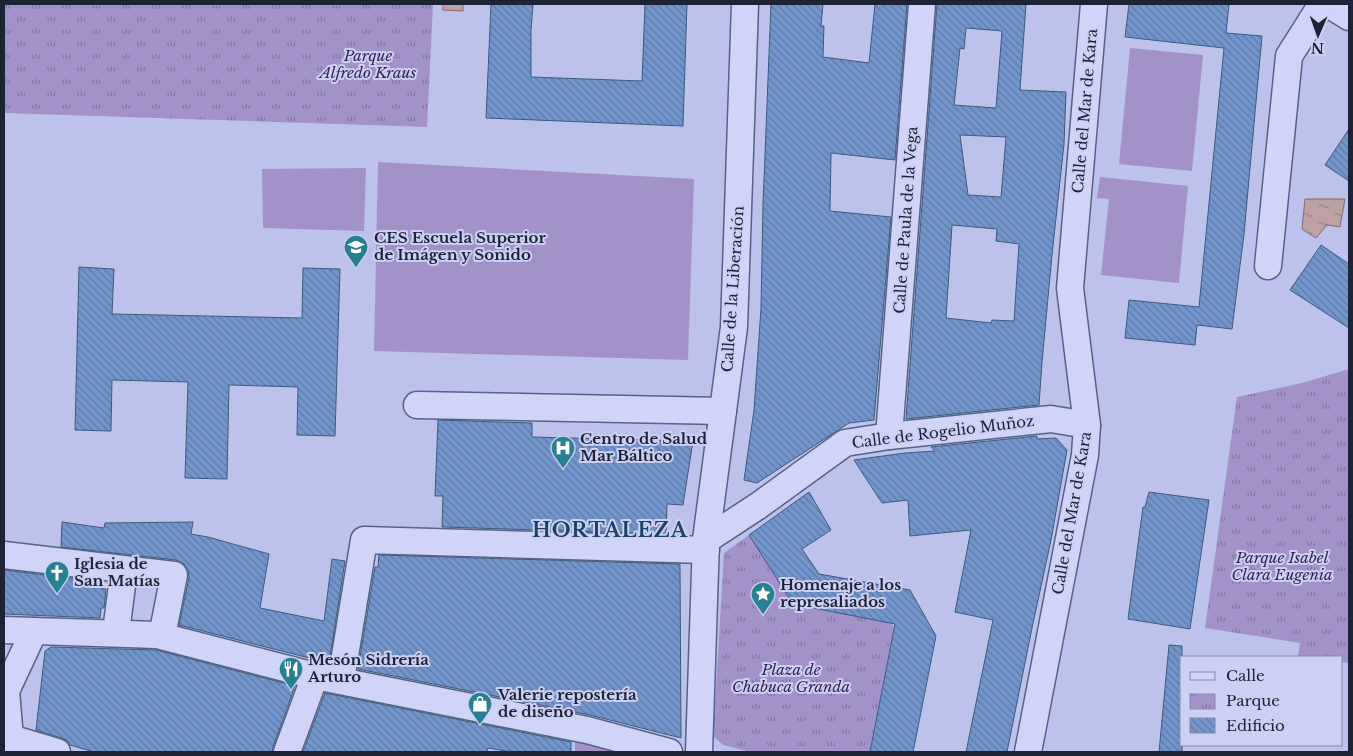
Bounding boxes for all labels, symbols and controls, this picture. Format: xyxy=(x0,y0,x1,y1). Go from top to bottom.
north arrow xyxy=(1293,10,1343,60)
street label: Calle del Mar de Kara xyxy=(1068,27,1101,194)
text: N xyxy=(1311,39,1324,57)
park label: Parque Alfredo Kraus xyxy=(318,46,416,82)
street label: Calle de Paula de la Vega xyxy=(889,125,922,314)
street label: Calle de la Liberación xyxy=(717,205,748,373)
place label: CES Escuela Superior de Imágen y Sonido xyxy=(374,228,547,264)
school or university icon: CES Escuela Superior de Imágen y Sonido xyxy=(343,234,369,268)
street label: Calle de Rogelio Muñoz xyxy=(851,411,1035,452)
place label: Centro de Salud Mar Báltico xyxy=(580,429,708,465)
street label: Calle del Mar de Kara xyxy=(1048,429,1095,596)
hospital icon: Centro de Salud Mar Báltico xyxy=(550,435,576,469)
district label: HORTALEZA xyxy=(532,518,688,542)
park label: Parque Isabel Clara Eugenia xyxy=(1231,548,1333,584)
place label: Iglesia de San Matías xyxy=(74,554,160,590)
church icon: Iglesia de San Matías xyxy=(44,560,70,594)
place label: Homenaje a los represaliados xyxy=(780,575,901,611)
place icon: Homenaje a los represaliados xyxy=(750,581,776,615)
place label: Mesón Sidrería Arturo xyxy=(307,650,429,686)
restaurant icon: Mesón Sidrería Arturo xyxy=(278,656,304,690)
legend xyxy=(1180,656,1343,746)
park label: Plaza de Chabuca Granda xyxy=(732,660,850,696)
text: Calle xyxy=(1226,666,1265,685)
place label: Valerie repostería de diseño xyxy=(497,685,637,721)
shop icon: Valerie repostería de diseño xyxy=(467,691,493,725)
text: Parque xyxy=(1226,691,1280,710)
text: Edificio xyxy=(1226,716,1285,735)

